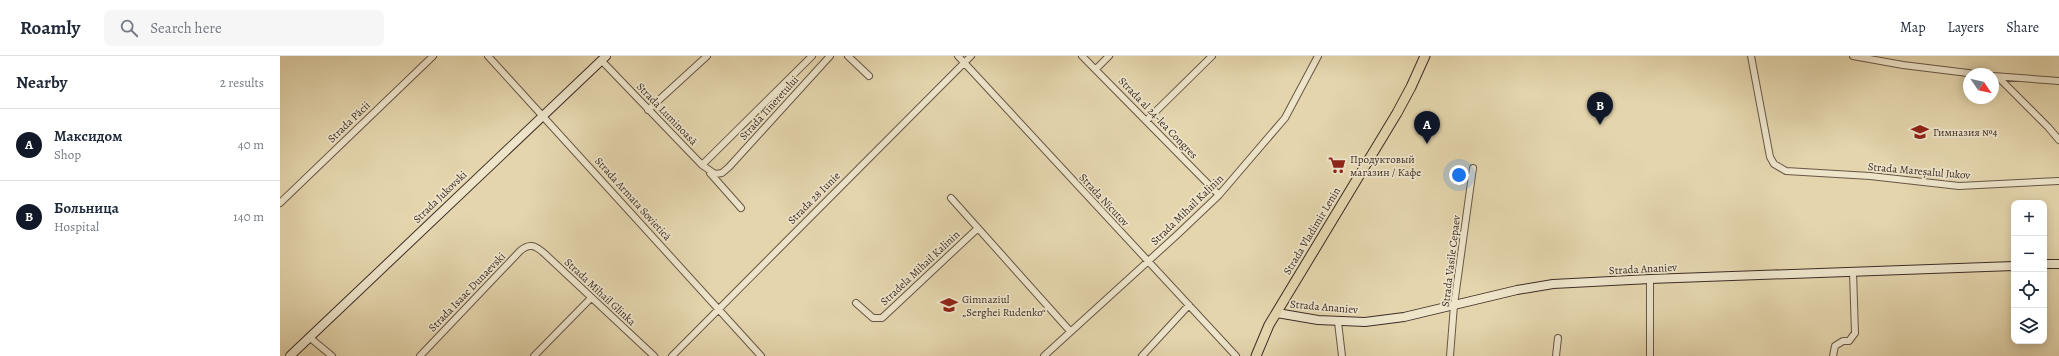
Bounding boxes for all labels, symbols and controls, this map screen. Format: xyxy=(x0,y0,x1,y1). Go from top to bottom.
search box xyxy=(104,10,384,46)
text: Roamly xyxy=(20,15,80,41)
icon: search xyxy=(118,17,140,39)
text: Search here xyxy=(150,18,222,38)
text: Map xyxy=(1900,18,1926,37)
text: Layers xyxy=(1948,18,1984,37)
text: Share xyxy=(2006,18,2039,37)
north arrow xyxy=(1963,68,1999,104)
text: Nearby xyxy=(16,71,67,94)
street label: Strada Tineretului xyxy=(736,73,802,143)
text: 2 results xyxy=(220,74,264,91)
street label: Strada al 24-lea Congres xyxy=(1115,74,1201,162)
street label: Strada Luminoasă xyxy=(633,79,701,149)
pin: B xyxy=(1587,92,1613,125)
street label: Strada Păcii xyxy=(324,98,374,146)
pin: A xyxy=(1414,111,1440,144)
school or university icon: Гимназия №4 xyxy=(1910,122,1930,142)
place label: Гимназия №4 xyxy=(1933,125,1997,140)
text: Максидом xyxy=(54,126,122,146)
text: A xyxy=(25,136,33,153)
text: 40 m xyxy=(238,136,264,153)
text: Shop xyxy=(54,146,81,163)
place label: Продуктовый магазин / Кафе xyxy=(1350,152,1421,180)
street label: Strada Armata Sovietică xyxy=(591,154,675,245)
supermarket icon: Продуктовый магазин / Кафе xyxy=(1327,155,1347,175)
street label: Strada Mareșalul Jukov xyxy=(1867,159,1971,183)
your location xyxy=(1449,165,1469,185)
street label: Strada Jukovski xyxy=(410,167,470,227)
street label: Strada 28 Iunie xyxy=(784,168,844,228)
street label: Strada Nicutov xyxy=(1076,170,1132,230)
street label: Strada Mihail Kalinin xyxy=(1147,171,1227,249)
street label: Strada Vladimir Lenin xyxy=(1280,184,1344,278)
text: Больница xyxy=(54,198,119,218)
map controls xyxy=(2011,200,2047,344)
button: + xyxy=(2011,200,2047,236)
text: B xyxy=(25,208,33,225)
text: 140 m xyxy=(233,208,264,225)
street label: Strada Vasile Cepaev xyxy=(1438,214,1464,308)
text: Hospital xyxy=(54,218,99,235)
street label: Stradela Mihail Kalinin xyxy=(877,227,963,309)
button: − xyxy=(2011,236,2047,272)
street label: Strada Isaac Dunaevski xyxy=(425,249,509,335)
street label: Strada Mihail Glinka xyxy=(561,255,640,330)
street label: Strada Ananiev xyxy=(1609,260,1678,278)
button: locate xyxy=(2011,272,2047,308)
place label: Gimnaziul „Serghei Rudenko“ xyxy=(962,292,1046,320)
school or university icon: Gimnaziul „Serghei Rudenko“ xyxy=(939,295,959,315)
street label: Strada Ananiev xyxy=(1289,297,1359,317)
button: layers xyxy=(2011,308,2047,344)

